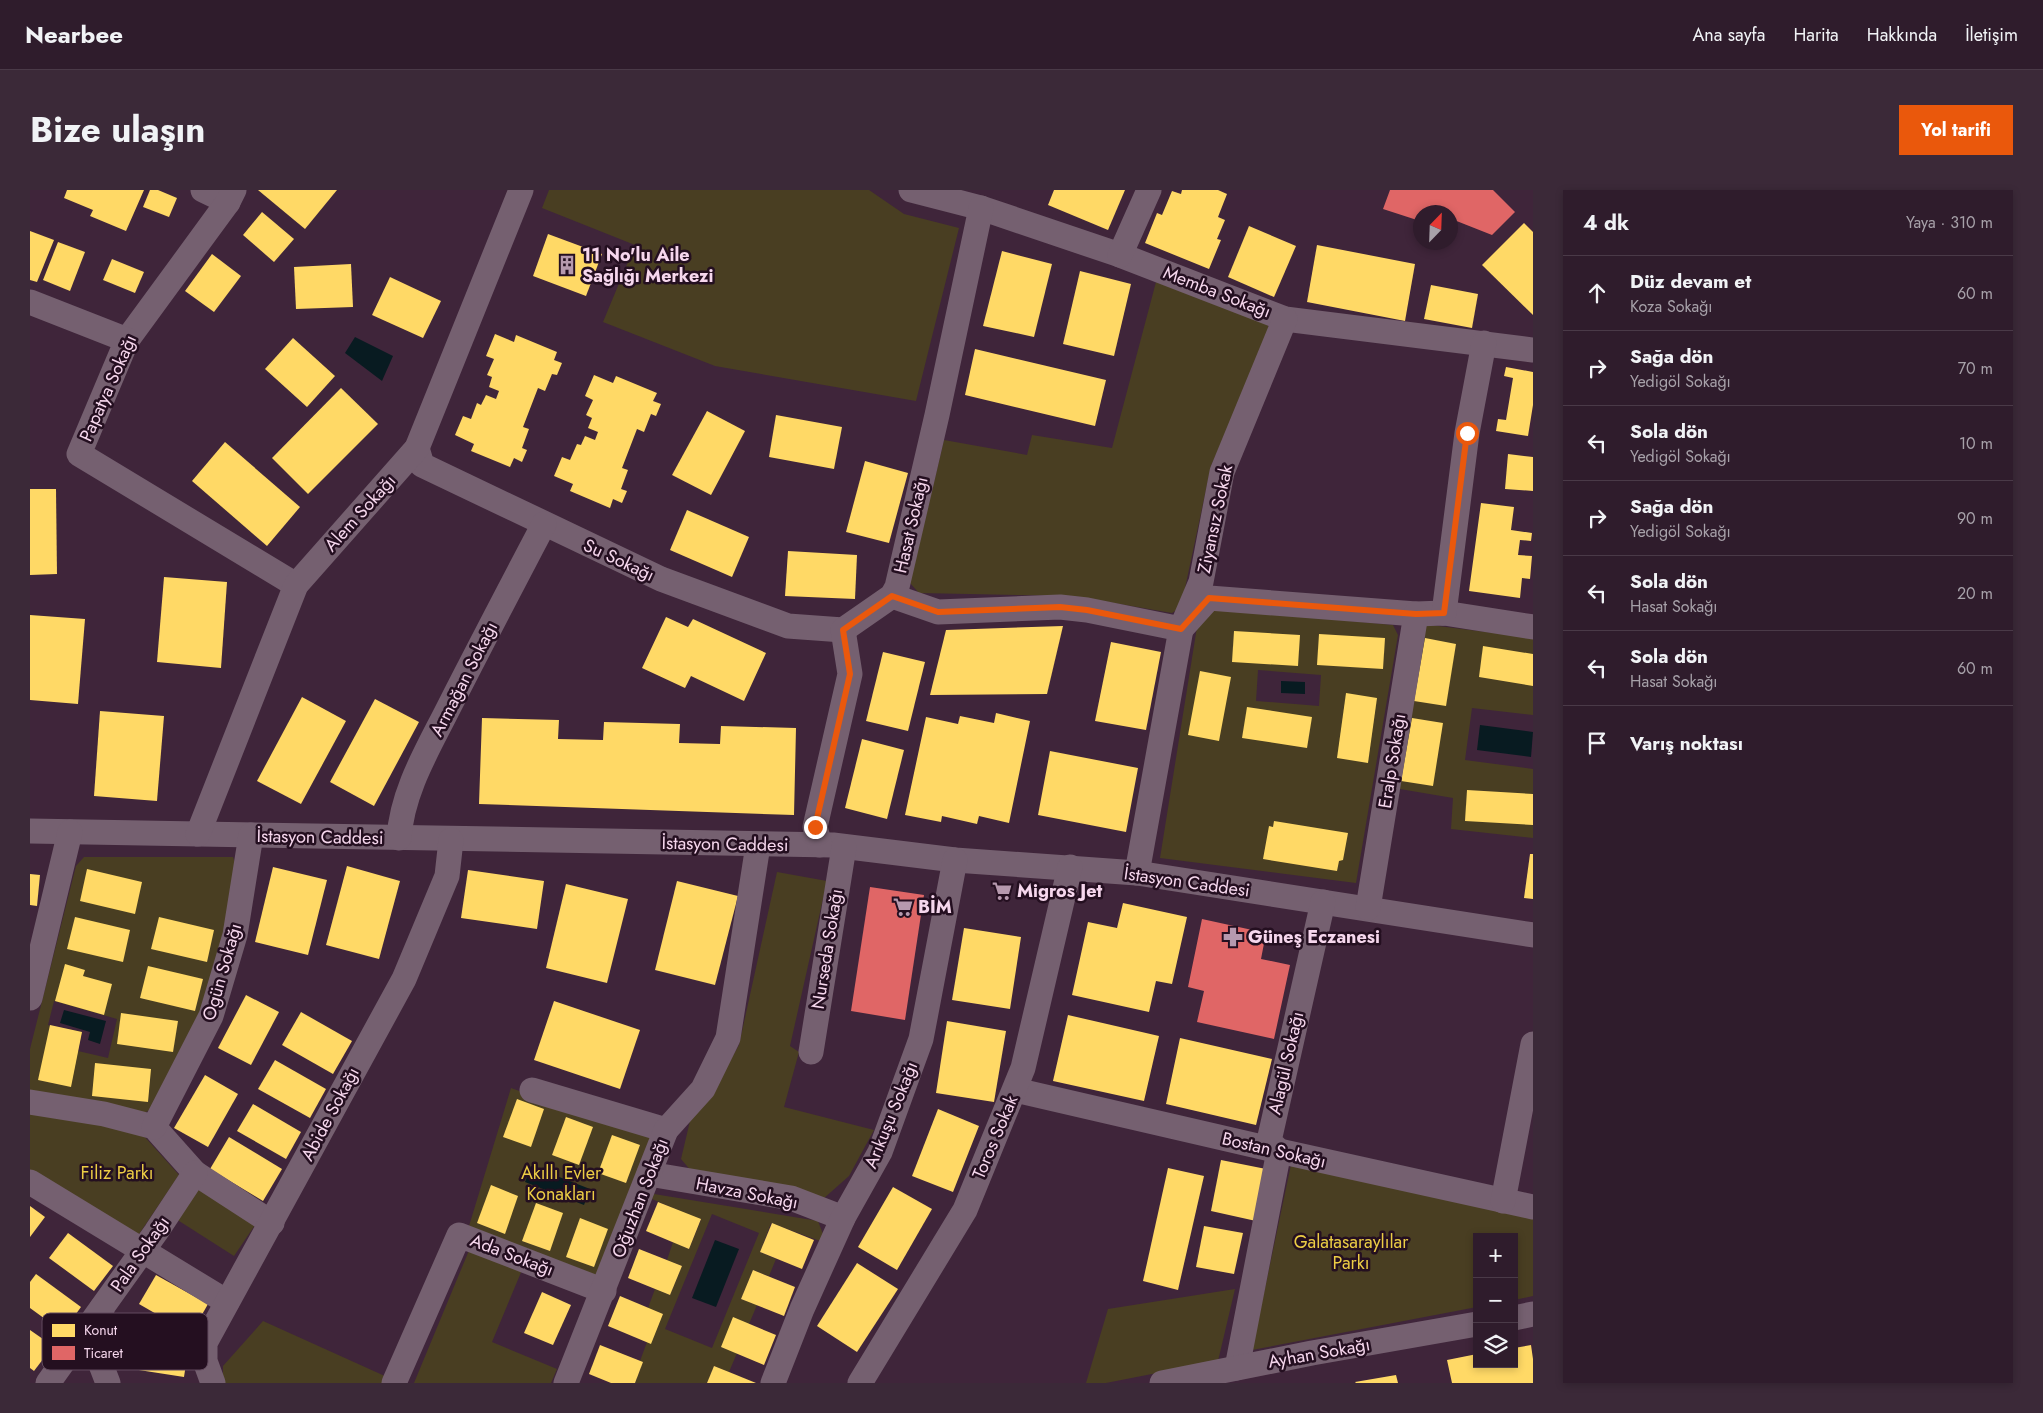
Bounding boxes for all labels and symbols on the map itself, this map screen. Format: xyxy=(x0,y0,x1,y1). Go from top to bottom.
north arrow xyxy=(1413,205,1458,250)
place label: 11 No'lu Aile Sağlığı Merkezi xyxy=(582,242,713,289)
building icon: 11 No'lu Aile Sağlığı Merkezi xyxy=(556,254,578,276)
street label: Memba Sokağı xyxy=(1159,260,1275,324)
street label: Papatya Sokağı xyxy=(73,330,143,446)
route start xyxy=(1456,422,1479,445)
street label: Ziyansız Sokak xyxy=(1191,462,1239,576)
street label: Alem Sokağı xyxy=(318,469,402,557)
street label: Hasat Sokağı xyxy=(887,474,935,576)
street label: Su Sokağı xyxy=(579,532,659,588)
street label: Armağan Sokağı xyxy=(424,617,504,741)
street label: Eralp Sokağı xyxy=(1372,712,1412,810)
route end xyxy=(804,816,827,839)
street label: İstasyon Caddesi xyxy=(256,823,384,851)
street label: İstasyon Caddesi xyxy=(661,830,789,858)
street label: İstasyon Caddesi xyxy=(1122,860,1252,904)
place label: Migros Jet xyxy=(1017,878,1103,904)
supermarket icon: Migros Jet xyxy=(991,880,1013,902)
street label: Nurseda Sokağı xyxy=(805,887,849,1011)
place label: BİM xyxy=(918,894,952,920)
supermarket icon: BİM xyxy=(892,896,914,918)
street label: Ogün Sokağı xyxy=(196,920,248,1024)
place label: Güneş Eczanesi xyxy=(1248,924,1380,950)
pharmacy icon: Güneş Eczanesi xyxy=(1222,926,1244,948)
street label: Alagül Sokağı xyxy=(1262,1009,1310,1117)
street label: Arıkuşu Sokağı xyxy=(858,1058,924,1172)
street label: Abide Sokağı xyxy=(294,1062,366,1166)
street label: Toros Sokak xyxy=(966,1091,1024,1183)
street label: Bostan Sokağı xyxy=(1219,1125,1329,1175)
street label: Oğuzhan Sokağı xyxy=(605,1134,675,1262)
park label: Filiz Parkı xyxy=(81,1160,153,1186)
park label: Akıllı Evler Konakları xyxy=(521,1160,602,1207)
street label: Havza Sokağı xyxy=(694,1170,800,1216)
street label: Pala Sokağı xyxy=(104,1211,176,1297)
street label: Ada Sokağı xyxy=(467,1227,557,1283)
park label: Galatasaraylılar Parkı xyxy=(1294,1229,1409,1276)
legend xyxy=(42,1313,208,1370)
text: Konut xyxy=(84,1320,118,1340)
street label: Ayhan Sokağı xyxy=(1266,1331,1372,1375)
text: Ticaret xyxy=(84,1343,123,1363)

